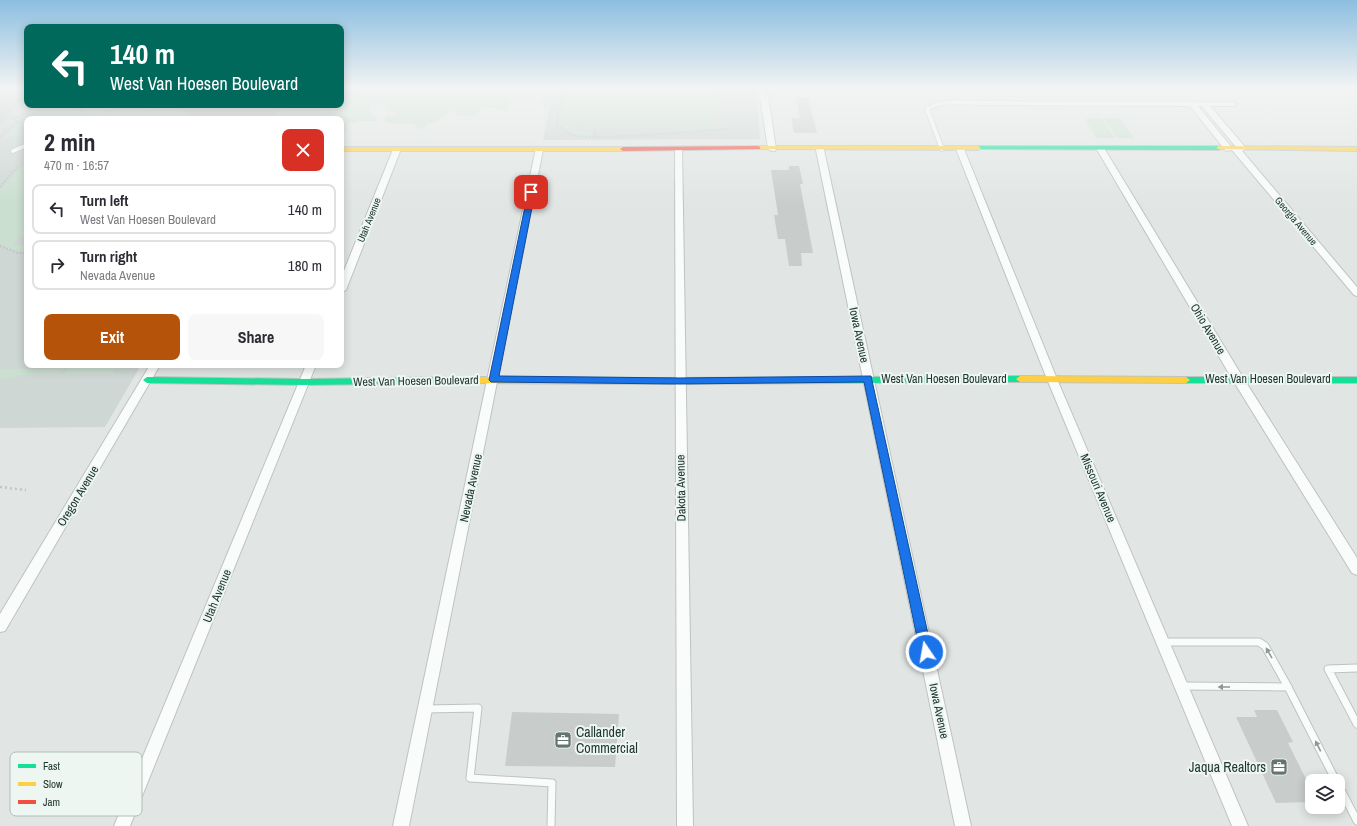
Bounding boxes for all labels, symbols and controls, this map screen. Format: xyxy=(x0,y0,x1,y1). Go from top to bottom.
text: 140 m xyxy=(110,35,175,73)
icon: left xyxy=(44,40,96,92)
text: West Van Hoesen Boulevard xyxy=(110,71,298,96)
text: 2 min xyxy=(44,126,95,158)
button: close xyxy=(282,129,324,171)
text: 470 m · 16:57 xyxy=(44,157,109,174)
pin xyxy=(514,175,548,209)
icon: arrive xyxy=(520,181,542,203)
text: Turn left xyxy=(80,190,128,211)
street label: Georgia Avenue xyxy=(1272,194,1320,248)
street label: Utah Avenue xyxy=(354,195,384,244)
icon: left xyxy=(46,198,68,220)
text: 140 m xyxy=(288,199,322,220)
text: West Van Hoesen Boulevard xyxy=(80,211,216,228)
text: Turn right xyxy=(80,246,137,267)
icon: right xyxy=(46,254,68,276)
text: 180 m xyxy=(288,255,322,276)
text: Nevada Avenue xyxy=(80,267,155,284)
street label: Ohio Avenue xyxy=(1187,301,1229,357)
street label: Iowa Avenue xyxy=(845,306,873,364)
button: Exit xyxy=(44,314,180,360)
button: Share xyxy=(188,314,324,360)
street label: West Van Hoesen Boulevard xyxy=(881,371,1007,387)
street label: West Van Hoesen Boulevard xyxy=(1205,371,1331,387)
street label: West Van Hoesen Boulevard xyxy=(353,372,479,390)
street label: Missouri Avenue xyxy=(1076,451,1120,525)
street label: Nevada Avenue xyxy=(456,452,486,524)
street label: Dakota Avenue xyxy=(672,455,690,521)
street label: Oregon Avenue xyxy=(54,463,102,529)
street label: Utah Avenue xyxy=(199,567,235,625)
position arrow xyxy=(905,631,947,673)
one-way arrow xyxy=(1266,647,1273,659)
street label: Iowa Avenue xyxy=(925,682,953,740)
one-way arrow xyxy=(1217,684,1230,690)
place label: Callander Commercial xyxy=(576,723,638,757)
office icon: Callander Commercial xyxy=(553,730,573,750)
one-way arrow xyxy=(1315,741,1322,752)
legend xyxy=(10,752,142,816)
office icon: Jaqua Realtors xyxy=(1269,757,1289,777)
place label: Jaqua Realtors xyxy=(1189,758,1266,776)
text: Fast xyxy=(43,759,61,773)
map controls xyxy=(1305,774,1345,814)
button: layers xyxy=(1305,774,1345,814)
text: Slow xyxy=(43,777,63,791)
text: Jam xyxy=(43,795,60,809)

